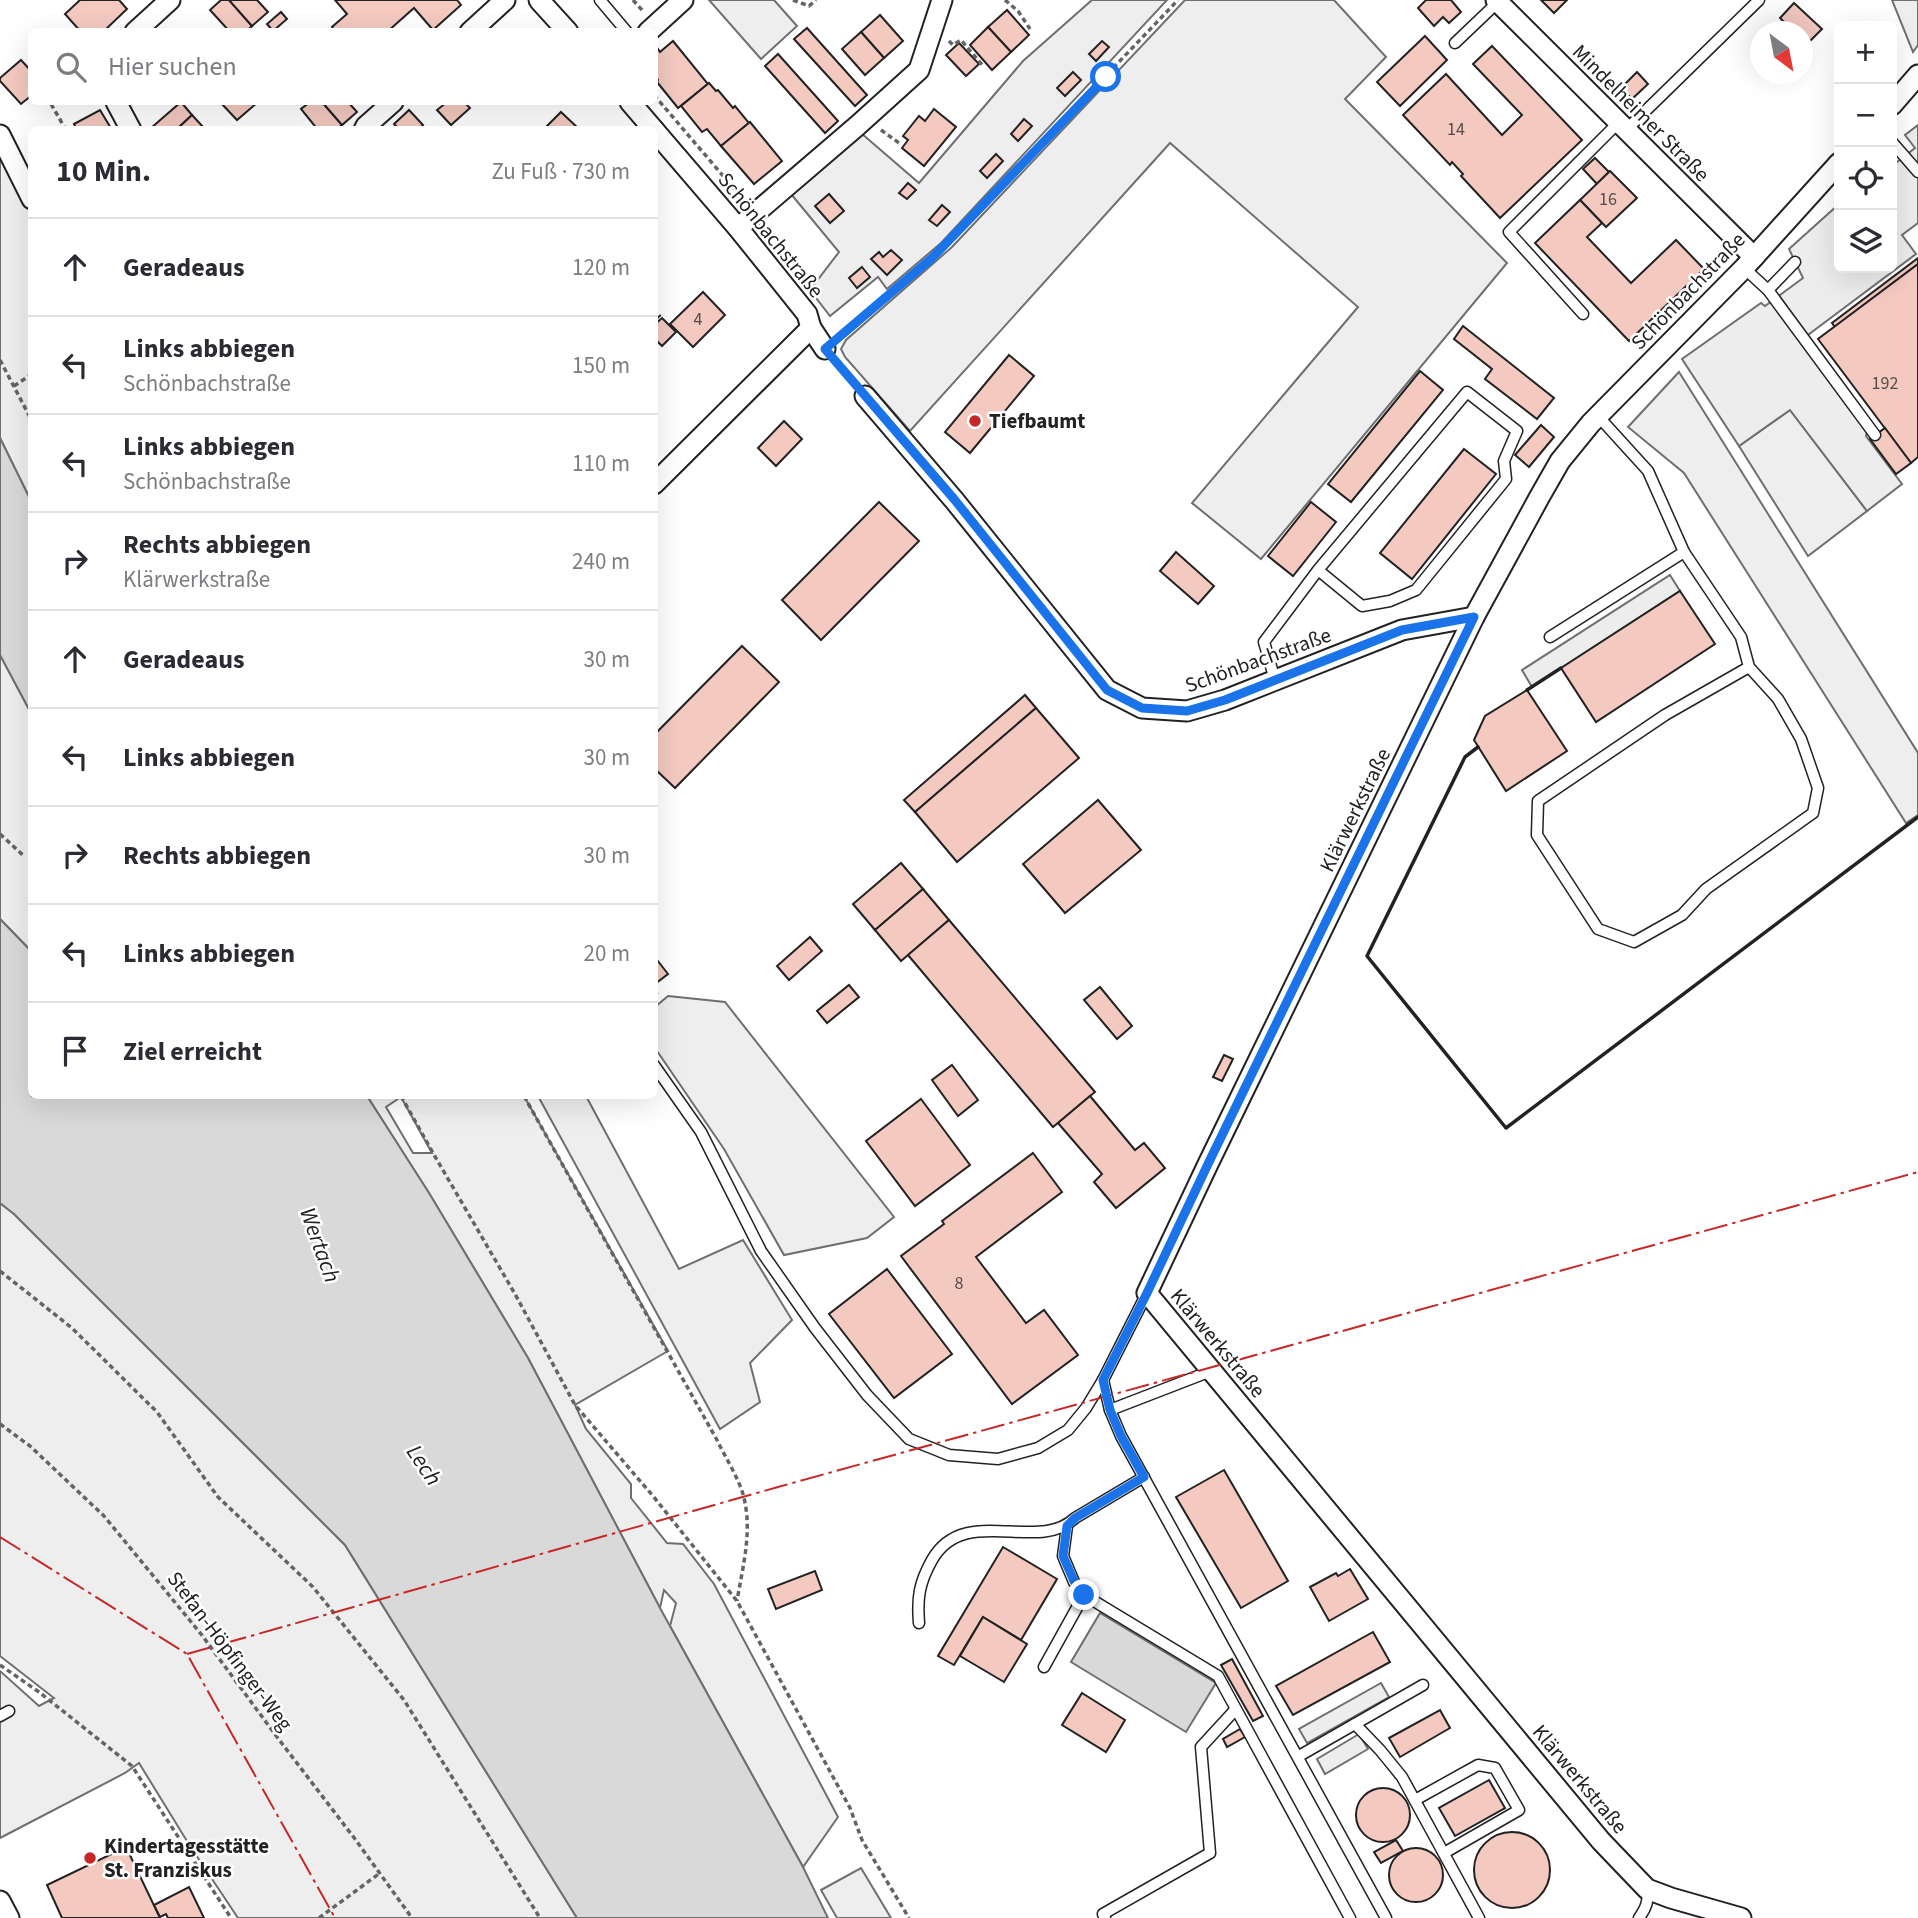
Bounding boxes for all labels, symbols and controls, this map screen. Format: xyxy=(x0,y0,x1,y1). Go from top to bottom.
north arrow xyxy=(1750,21,1813,84)
map controls xyxy=(1834,21,1897,273)
button: + xyxy=(1834,21,1897,84)
search box xyxy=(28,28,658,105)
street label: Mindelheimer Straße xyxy=(1566,38,1716,188)
icon: search xyxy=(52,48,90,86)
text: Hier suchen xyxy=(108,48,237,85)
route start xyxy=(1090,61,1121,92)
button: − xyxy=(1834,84,1897,147)
house number: 14 xyxy=(1447,117,1465,142)
button: locate xyxy=(1834,147,1897,210)
text: 10 Min. xyxy=(56,150,151,193)
text: Zu Fuß · 730 m xyxy=(491,155,630,188)
street label: Schönbachstraße xyxy=(711,166,831,304)
house number: 16 xyxy=(1599,187,1617,212)
button: layers xyxy=(1834,210,1897,273)
street label: Schönbachstraße xyxy=(1624,225,1752,357)
icon: ahead xyxy=(56,248,94,286)
text: Geradeaus xyxy=(123,249,244,286)
text: 120 m xyxy=(572,251,630,284)
house number: 4 xyxy=(694,307,703,332)
text: Links abbiegen xyxy=(123,330,295,367)
icon: left xyxy=(56,346,94,384)
text: 150 m xyxy=(572,349,630,382)
text: Schönbachstraße xyxy=(123,367,291,400)
house number: 192 xyxy=(1872,371,1898,396)
place label: Tiefbaumt xyxy=(989,406,1085,436)
marker: Tiefbaumt xyxy=(967,413,983,429)
text: Links abbiegen xyxy=(123,428,295,465)
icon: left xyxy=(56,444,94,482)
text: 110 m xyxy=(572,447,630,480)
text: Schönbachstraße xyxy=(123,465,291,498)
text: Rechts abbiegen xyxy=(123,526,311,563)
icon: right xyxy=(56,542,94,580)
text: 240 m xyxy=(572,545,630,578)
text: Klärwerkstraße xyxy=(123,563,270,596)
street label: Schönbachstraße xyxy=(1181,620,1335,700)
icon: ahead xyxy=(56,640,94,678)
text: Geradeaus xyxy=(123,641,244,678)
text: 30 m xyxy=(583,643,630,676)
icon: left xyxy=(56,738,94,776)
text: Links abbiegen xyxy=(123,739,295,776)
text: 30 m xyxy=(583,741,630,774)
street label: Klärwerkstraße xyxy=(1312,743,1398,877)
icon: right xyxy=(56,836,94,874)
text: Rechts abbiegen xyxy=(123,837,311,874)
text: 30 m xyxy=(583,839,630,872)
icon: left xyxy=(56,934,94,972)
text: Links abbiegen xyxy=(123,935,295,972)
text: 20 m xyxy=(583,937,630,970)
icon: arrive xyxy=(56,1032,94,1070)
text: Ziel erreicht xyxy=(123,1033,262,1070)
water label: Wertach xyxy=(291,1203,349,1287)
house number: 8 xyxy=(955,1271,964,1296)
street label: Klärwerkstraße xyxy=(1163,1282,1273,1404)
water label: Lech xyxy=(398,1438,450,1492)
street label: Stefan-Höpfinger-Weg xyxy=(160,1565,300,1737)
route end xyxy=(1068,1579,1099,1610)
street label: Klärwerkstraße xyxy=(1525,1718,1635,1840)
place label: Kindertagesstätte St. Franziskus xyxy=(104,1831,269,1885)
marker: Kindertagesstätte St. Franziskus xyxy=(82,1850,98,1866)

